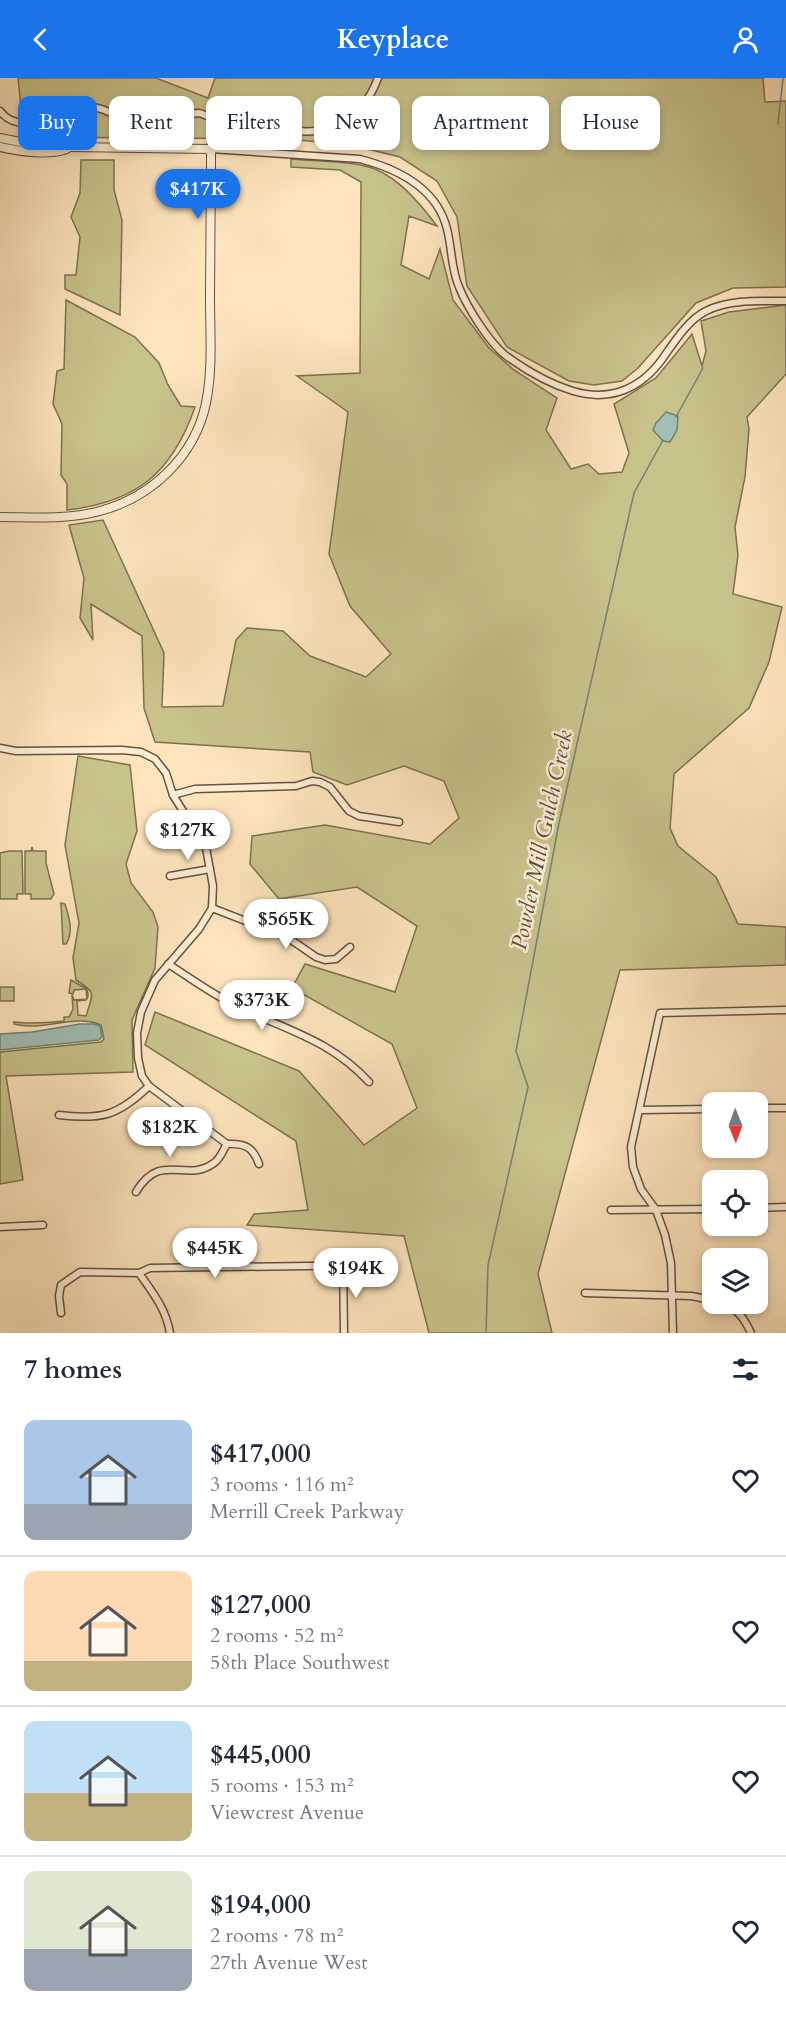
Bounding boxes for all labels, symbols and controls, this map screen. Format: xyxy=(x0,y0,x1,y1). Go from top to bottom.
text: Keyplace xyxy=(337,21,449,58)
icon: back xyxy=(24,23,57,56)
icon: person xyxy=(729,23,762,56)
chip: Buy xyxy=(18,96,97,150)
chip: Rent xyxy=(109,96,194,150)
chip: Filters xyxy=(206,96,302,150)
chip: New xyxy=(314,96,400,150)
chip: Apartment xyxy=(412,96,549,150)
chip: House xyxy=(561,96,660,150)
pin: $417K xyxy=(156,169,240,220)
text: $417K xyxy=(169,175,227,202)
water label: Powder Mill Gulch Creek xyxy=(504,727,580,952)
pin: $127K xyxy=(146,810,230,861)
text: $127K xyxy=(159,816,217,843)
pin: $565K xyxy=(244,899,328,950)
text: $565K xyxy=(257,905,315,932)
pin: $373K xyxy=(220,980,304,1031)
text: $373K xyxy=(233,986,291,1013)
north arrow xyxy=(702,1092,768,1158)
map controls xyxy=(702,1092,768,1314)
pin: $182K xyxy=(128,1107,212,1158)
text: $182K xyxy=(141,1113,199,1140)
button: locate xyxy=(702,1170,768,1236)
pin: $445K xyxy=(173,1228,257,1279)
text: $445K xyxy=(186,1234,244,1261)
pin: $194K xyxy=(314,1248,398,1299)
button: layers xyxy=(702,1248,768,1314)
text: $194K xyxy=(327,1254,385,1281)
text: 7 homes xyxy=(24,1352,122,1387)
icon: filters xyxy=(729,1353,762,1386)
text: $417,000 xyxy=(210,1436,311,1471)
icon: home xyxy=(72,1444,144,1516)
icon: heart xyxy=(729,1464,762,1497)
text: 3 rooms · 116 m² xyxy=(210,1471,354,1498)
text: Merrill Creek Parkway xyxy=(210,1498,404,1525)
text: $127,000 xyxy=(210,1587,311,1622)
icon: home xyxy=(72,1595,144,1667)
icon: heart xyxy=(729,1615,762,1648)
text: 2 rooms · 52 m² xyxy=(210,1622,343,1649)
text: 58th Place Southwest xyxy=(210,1649,390,1676)
text: $445,000 xyxy=(210,1737,311,1772)
icon: home xyxy=(72,1745,144,1817)
icon: heart xyxy=(729,1765,762,1798)
text: 5 rooms · 153 m² xyxy=(210,1772,354,1799)
text: Viewcrest Avenue xyxy=(210,1799,364,1826)
text: $194,000 xyxy=(210,1887,311,1922)
icon: home xyxy=(72,1895,144,1967)
icon: heart xyxy=(729,1915,762,1948)
text: 2 rooms · 78 m² xyxy=(210,1922,343,1949)
text: 27th Avenue West xyxy=(210,1949,368,1976)

